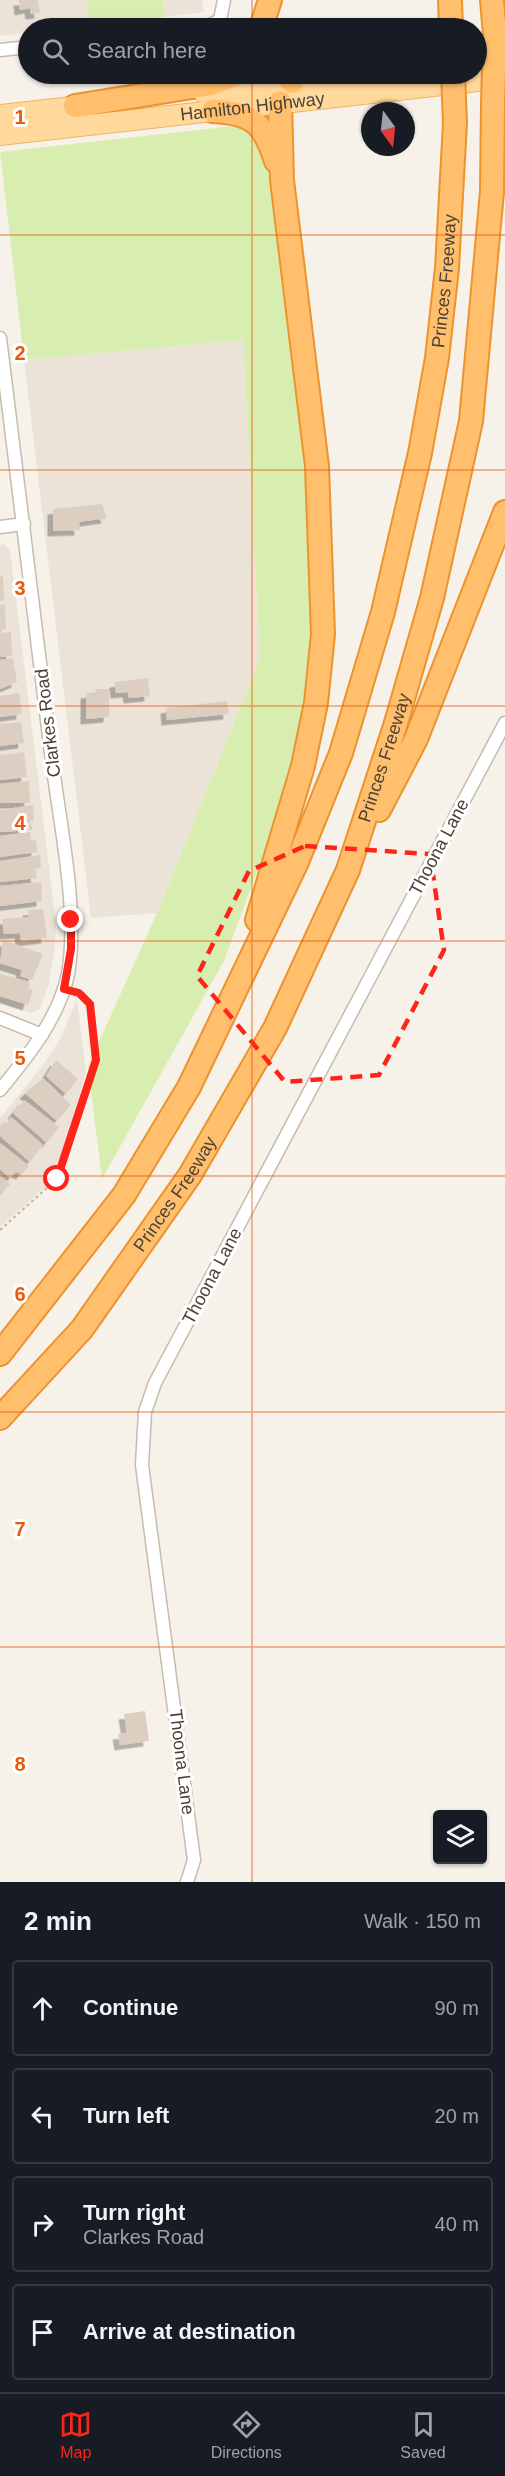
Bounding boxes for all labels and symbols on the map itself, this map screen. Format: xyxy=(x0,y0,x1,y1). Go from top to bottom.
street label: Hamilton Highway xyxy=(179,88,326,125)
north arrow xyxy=(361,102,415,156)
text: 1 xyxy=(14,106,26,128)
street label: Princes Freeway xyxy=(428,214,460,349)
text: 2 xyxy=(14,342,26,364)
text: 3 xyxy=(14,577,26,599)
street label: Clarkes Road xyxy=(31,668,65,778)
street label: Princes Freeway xyxy=(354,691,414,825)
street label: Thoona Lane xyxy=(405,795,473,899)
text: 4 xyxy=(14,812,26,834)
route end xyxy=(57,906,83,932)
text: 5 xyxy=(14,1047,26,1069)
street label: Princes Freeway xyxy=(129,1133,220,1255)
route start xyxy=(43,1165,69,1191)
street label: Thoona Lane xyxy=(178,1224,246,1328)
text: 6 xyxy=(14,1283,26,1305)
text: 7 xyxy=(14,1518,26,1540)
street label: Thoona Lane xyxy=(166,1708,198,1816)
text: 8 xyxy=(14,1753,26,1775)

